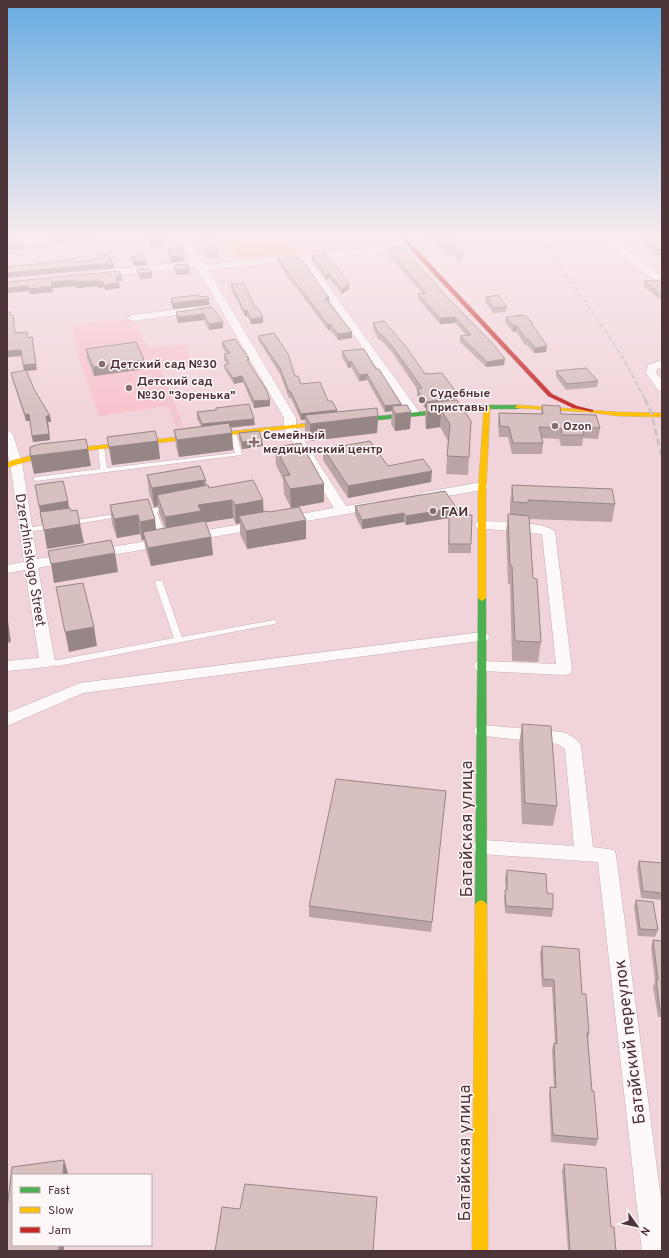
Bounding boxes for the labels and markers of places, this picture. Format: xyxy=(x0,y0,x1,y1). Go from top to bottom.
place label: Детский сад №30 xyxy=(110,357,217,373)
marker: Детский сад №30 xyxy=(97,359,107,369)
place label: Детский сад №30 "Зоренька" xyxy=(137,374,236,404)
marker: Детский сад №30 "Зоренька" xyxy=(124,383,134,393)
place label: Судебные приставы xyxy=(430,386,491,416)
marker: Судебные приставы xyxy=(417,395,427,405)
place label: Ozon xyxy=(563,419,592,435)
marker: Ozon xyxy=(550,421,560,431)
place label: Семейный медицинский центр xyxy=(263,428,383,458)
marker: Семейный медицинский центр xyxy=(248,436,260,448)
place label: ГАИ xyxy=(441,504,468,521)
marker: ГАИ xyxy=(428,506,438,516)

